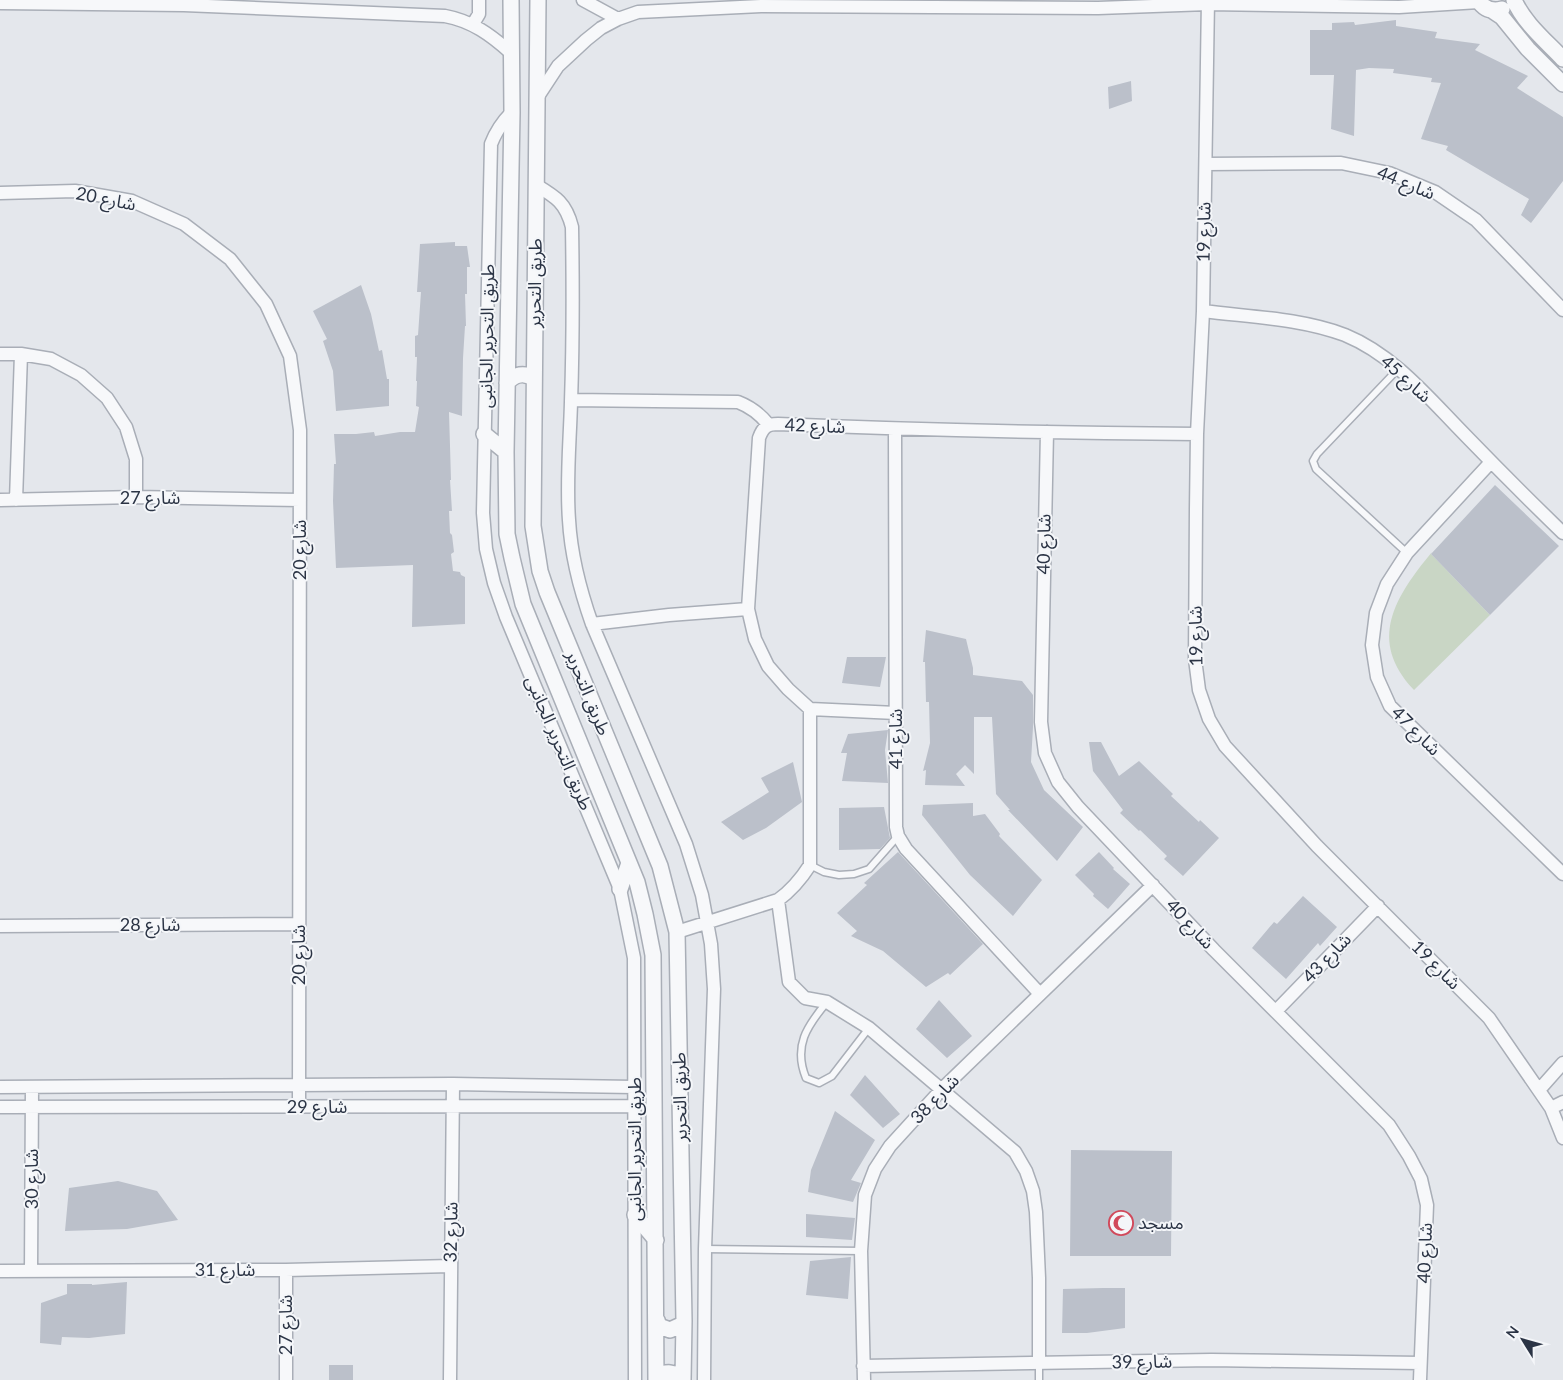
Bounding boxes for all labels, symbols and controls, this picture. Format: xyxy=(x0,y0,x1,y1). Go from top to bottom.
street label: شارع 44 xyxy=(1373,161,1439,207)
street label: شارع 20 xyxy=(74,181,138,219)
street label: شارع 19 xyxy=(1191,201,1219,263)
street label: طريق التحرير xyxy=(522,238,547,329)
street label: طريق التحرير الجانبى xyxy=(474,264,499,408)
street label: شارع 45 xyxy=(1374,350,1437,410)
street label: شارع 42 xyxy=(784,413,846,441)
street label: شارع 27 xyxy=(120,486,180,512)
street label: شارع 40 xyxy=(1031,513,1059,575)
street label: شارع 20 xyxy=(288,520,314,580)
street label: شارع 19 xyxy=(1183,605,1211,667)
street label: طريق التحرير xyxy=(561,646,616,739)
street label: طريق التحرير الجانبى xyxy=(521,672,598,814)
street label: شارع 47 xyxy=(1385,701,1446,762)
street label: شارع 41 xyxy=(884,709,910,769)
street label: شارع 40 xyxy=(1159,894,1219,956)
street label: شارع 28 xyxy=(120,913,180,939)
street label: شارع 20 xyxy=(287,925,313,985)
street label: شارع 43 xyxy=(1297,928,1358,990)
street label: شارع 19 xyxy=(1405,935,1466,996)
street label: طريق التحرير xyxy=(667,1052,692,1143)
street label: شارع 38 xyxy=(905,1069,966,1131)
street label: طريق التحرير الجانبى xyxy=(623,1077,646,1221)
street label: شارع 29 xyxy=(287,1095,347,1121)
street label: شارع 30 xyxy=(20,1149,46,1209)
street label: شارع 32 xyxy=(438,1201,466,1263)
mosque icon: مسجد xyxy=(1108,1210,1134,1236)
place label: مسجد xyxy=(1138,1211,1184,1233)
street label: شارع 40 xyxy=(1412,1222,1440,1284)
street label: شارع 31 xyxy=(195,1258,255,1284)
street label: شارع 27 xyxy=(274,1295,300,1355)
north arrow xyxy=(1498,1315,1548,1365)
text: N xyxy=(1502,1322,1522,1341)
street label: شارع 39 xyxy=(1111,1349,1173,1377)

